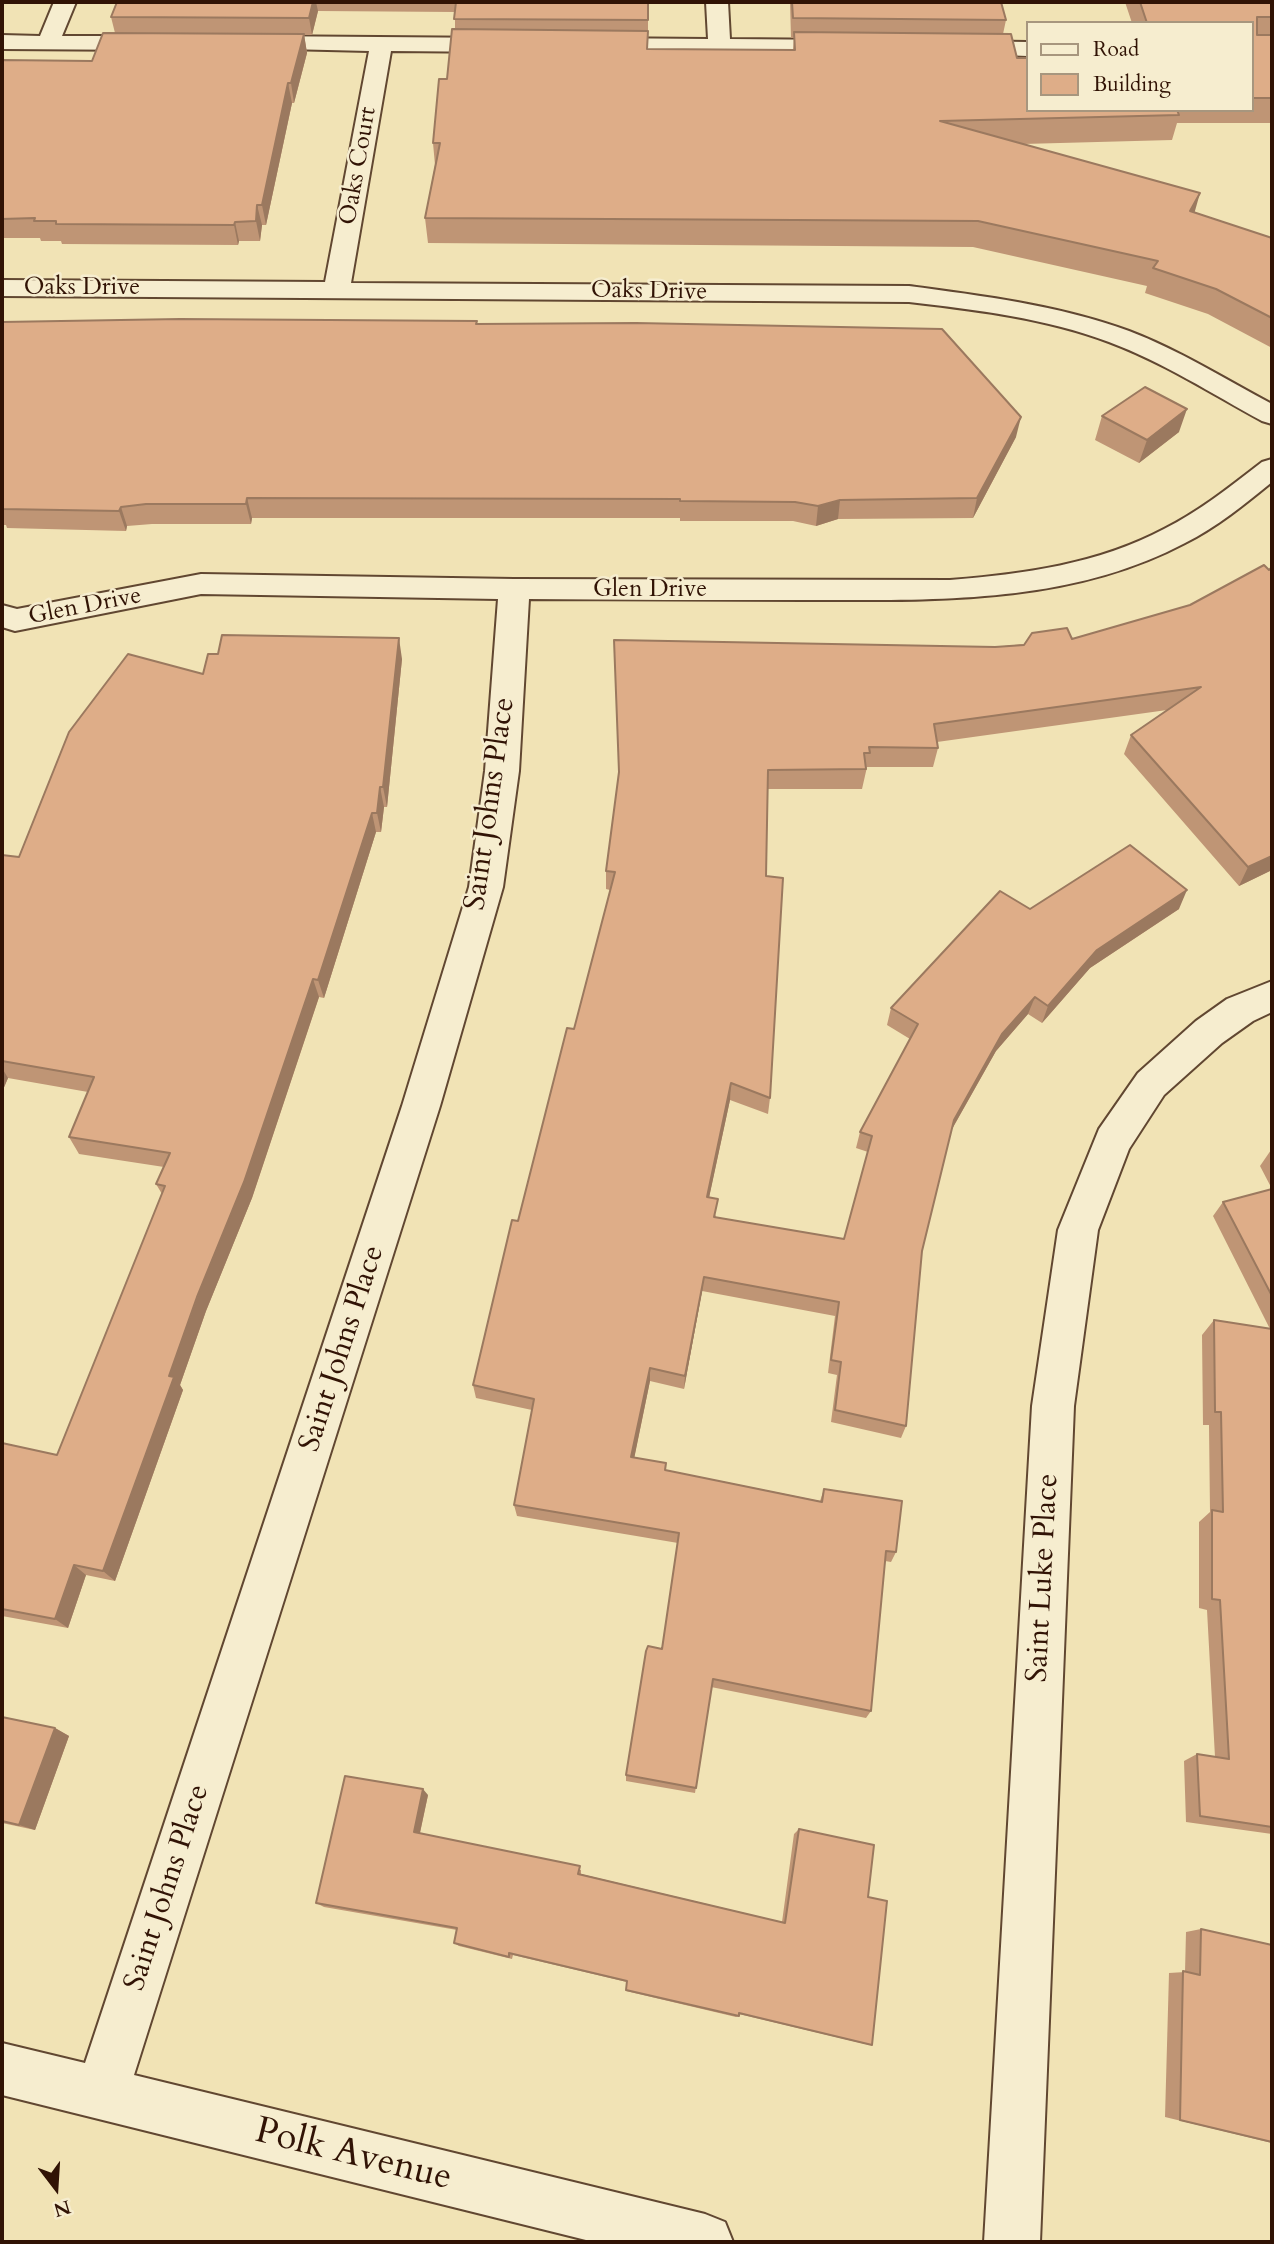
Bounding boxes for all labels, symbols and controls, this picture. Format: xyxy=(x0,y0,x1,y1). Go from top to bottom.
legend xyxy=(1026,21,1253,112)
text: Road xyxy=(1093,35,1139,64)
text: Building xyxy=(1093,70,1171,99)
street label: Oaks Court xyxy=(334,105,384,227)
street label: Oaks Drive xyxy=(24,274,140,302)
street label: Oaks Drive xyxy=(591,277,707,307)
street label: Glen Drive xyxy=(593,576,707,604)
street label: Glen Drive xyxy=(26,582,144,632)
street label: Saint Johns Place xyxy=(458,695,524,913)
street label: Saint Johns Place xyxy=(293,1241,393,1457)
street label: Saint Luke Place xyxy=(1021,1473,1067,1683)
street label: Saint Johns Place xyxy=(118,1780,218,1996)
street label: Polk Avenue xyxy=(250,2110,456,2202)
north arrow xyxy=(21,2153,91,2223)
text: N xyxy=(50,2193,74,2223)

